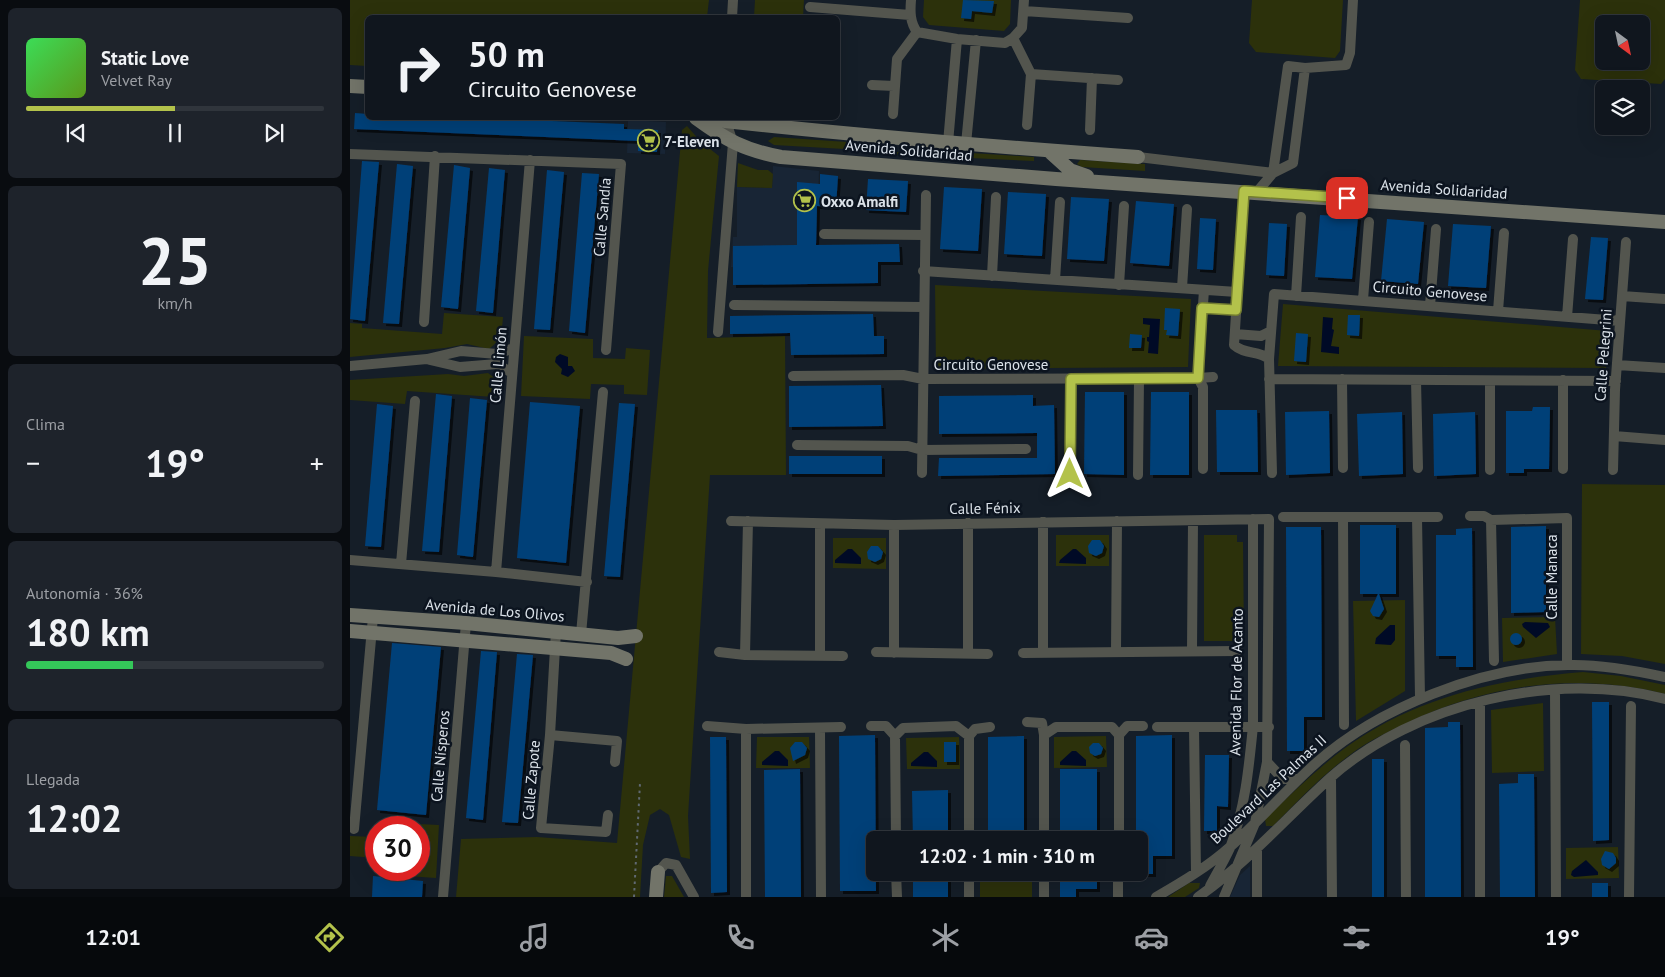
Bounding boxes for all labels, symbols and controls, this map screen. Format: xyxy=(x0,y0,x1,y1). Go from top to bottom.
north arrow xyxy=(1595,15,1650,70)
map controls xyxy=(1595,15,1650,135)
text: 50 m xyxy=(468,31,545,77)
icon: right xyxy=(385,35,450,100)
text: Static Love xyxy=(101,46,189,70)
text: Velvet Ray xyxy=(101,70,172,90)
text: Circuito Genovese xyxy=(468,75,637,103)
button: layers xyxy=(1595,80,1650,135)
icon: previous xyxy=(62,119,90,147)
icon: pause xyxy=(161,119,189,147)
icon: next xyxy=(260,119,288,147)
supermarket icon: 7-Eleven xyxy=(636,129,660,153)
place label: 7-Eleven xyxy=(664,132,719,151)
street label: Avenida Solidaridad xyxy=(845,135,973,165)
street label: Avenida Solidaridad xyxy=(1380,175,1508,203)
street label: Calle Sandía xyxy=(589,177,615,257)
pin xyxy=(1326,177,1368,219)
icon: arrive xyxy=(1333,184,1361,212)
supermarket icon: Oxxo Amalfi xyxy=(793,189,817,213)
place label: Oxxo Amalfi xyxy=(821,192,898,211)
text: 25 xyxy=(138,218,212,302)
street label: Circuito Genovese xyxy=(1372,277,1488,305)
text: km/h xyxy=(157,293,193,313)
street label: Calle Pelegrini xyxy=(1590,308,1616,402)
street label: Calle Limón xyxy=(485,326,511,404)
street label: Circuito Genovese xyxy=(933,355,1049,374)
text: Clima xyxy=(26,414,65,434)
text: 19° xyxy=(145,438,205,487)
text: − xyxy=(26,444,40,481)
text: + xyxy=(310,444,324,481)
position arrow xyxy=(1043,447,1095,499)
street label: Calle Fénix xyxy=(949,498,1021,518)
street label: Calle Manaca xyxy=(1542,534,1561,620)
text: Autonomía · 36% xyxy=(26,583,143,603)
street label: Avenida de Los Olivos xyxy=(425,594,565,626)
text: 180 km xyxy=(26,607,150,656)
street label: Avenida Flor de Acanto xyxy=(1225,608,1247,756)
street label: Calle Nísperos xyxy=(427,709,453,803)
street label: Boulevard Las Palmas II xyxy=(1206,730,1330,848)
street label: Calle Zapote xyxy=(518,739,544,821)
text: Llegada xyxy=(26,769,80,789)
text: 12:02 xyxy=(26,793,122,842)
speed limit sign: 30 xyxy=(365,816,430,881)
text: 12:02 · 1 min · 310 m xyxy=(919,844,1095,868)
icon: directions xyxy=(312,920,347,955)
icon: music xyxy=(517,920,552,955)
icon: phone xyxy=(723,920,758,955)
icon: climate xyxy=(928,920,963,955)
icon: car xyxy=(1134,920,1169,955)
icon: filters xyxy=(1339,920,1374,955)
text: 12:01 xyxy=(85,923,141,951)
text: 19° xyxy=(1545,923,1580,951)

